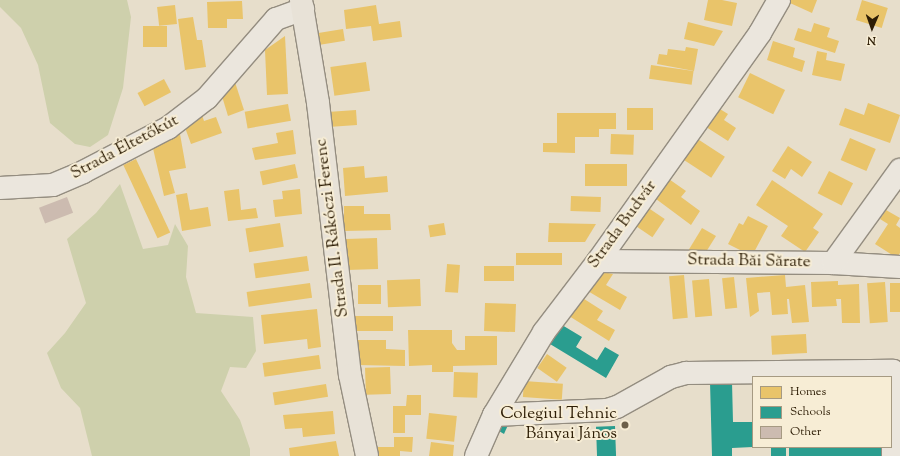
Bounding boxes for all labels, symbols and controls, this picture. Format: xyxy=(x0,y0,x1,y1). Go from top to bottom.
north arrow xyxy=(852,8,892,48)
text: N xyxy=(867,32,876,48)
street label: Strada Éltetőkút xyxy=(68,111,182,185)
street label: Strada II. Rákóczi Ferenc xyxy=(312,138,354,318)
street label: Strada Budvár xyxy=(584,177,662,273)
street label: Strada Băi Sărate xyxy=(687,251,811,273)
legend xyxy=(752,376,892,448)
text: Homes xyxy=(790,383,826,401)
text: Schools xyxy=(790,403,831,421)
place label: Colegiul Tehnic Bányai János xyxy=(500,405,617,445)
marker: Colegiul Tehnic Bányai János xyxy=(620,420,630,430)
text: Other xyxy=(790,423,821,441)

